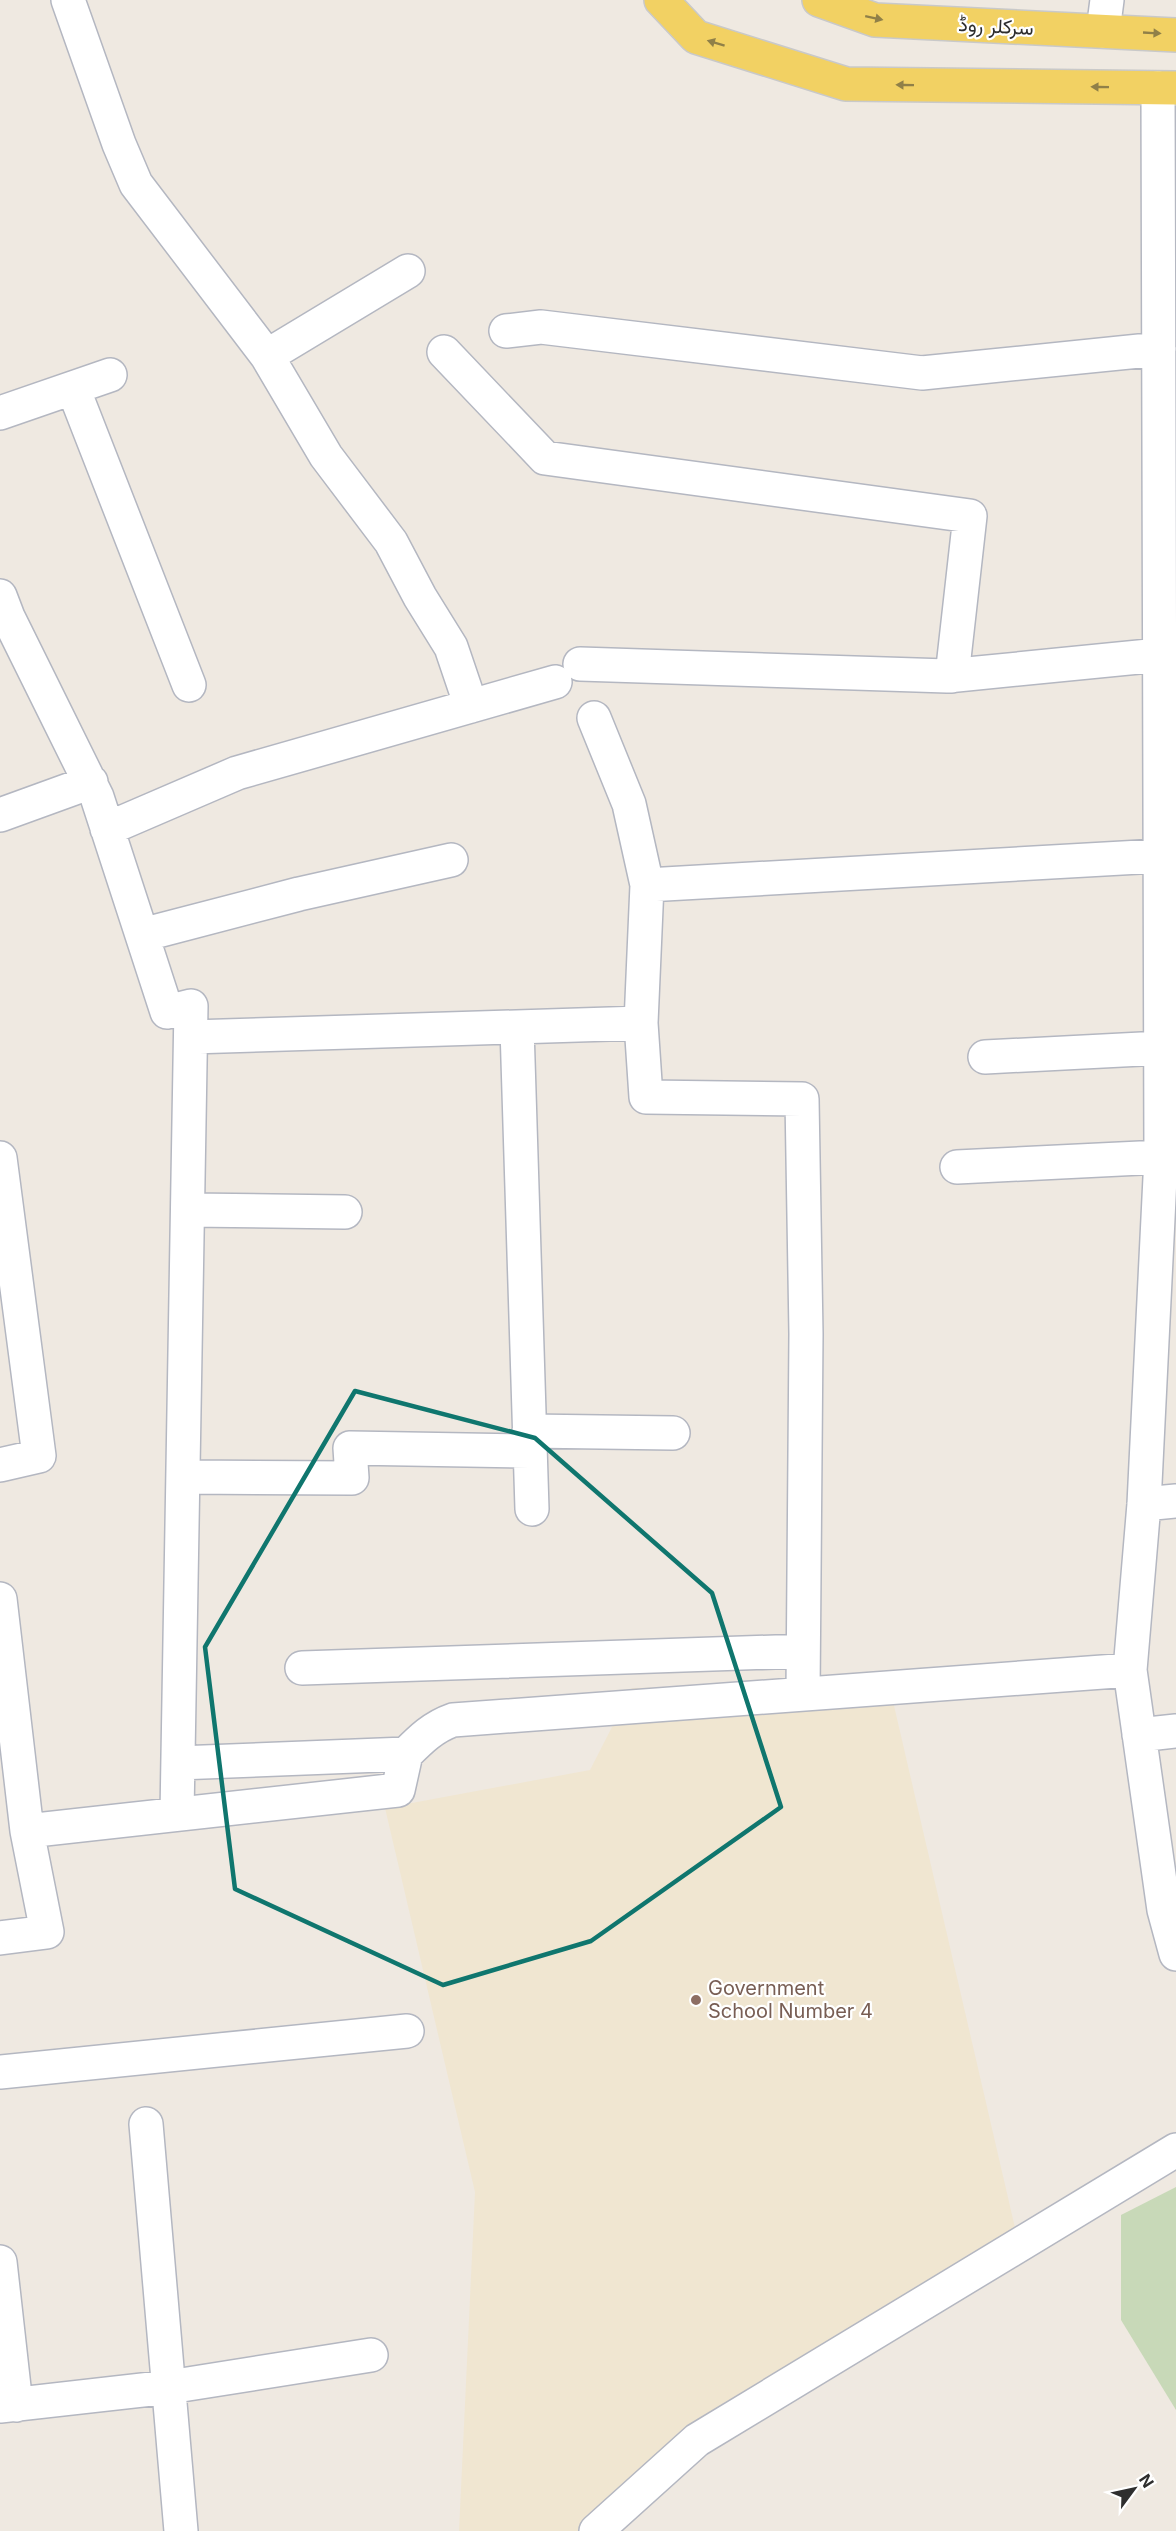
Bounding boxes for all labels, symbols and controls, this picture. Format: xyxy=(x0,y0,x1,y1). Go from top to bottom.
street label: سرکلر روڈ xyxy=(958,12,1034,41)
one-way arrow xyxy=(865,14,883,24)
one-way arrow xyxy=(1143,29,1162,38)
one-way arrow xyxy=(707,38,725,47)
one-way arrow xyxy=(895,80,914,89)
one-way arrow xyxy=(1090,82,1109,92)
place label: Government School Number 4 xyxy=(708,1976,873,2023)
marker: Government School Number 4 xyxy=(689,1993,703,2007)
north arrow xyxy=(1104,2459,1164,2519)
text: N xyxy=(1135,2470,1158,2491)

